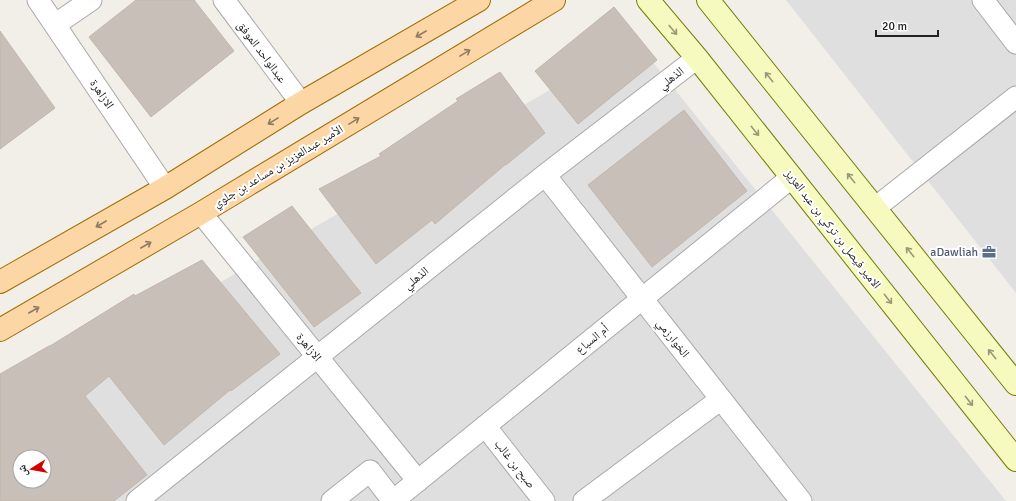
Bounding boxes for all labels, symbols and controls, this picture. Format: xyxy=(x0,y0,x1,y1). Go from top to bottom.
scale bar xyxy=(876,12,938,38)
street label: عبدالواحد الموفق xyxy=(233,18,290,86)
text: 20 m xyxy=(882,19,907,34)
one-way arrow xyxy=(669,25,678,35)
one-way arrow xyxy=(415,30,427,38)
one-way arrow xyxy=(459,49,471,57)
street label: الذهلي xyxy=(656,64,688,95)
one-way arrow xyxy=(765,71,774,82)
street label: الازاهرة xyxy=(86,77,117,112)
one-way arrow xyxy=(348,116,360,124)
one-way arrow xyxy=(268,117,279,125)
street label: الأمير عبدالعزيز بن مساعد بن جلوي xyxy=(211,122,347,213)
one-way arrow xyxy=(750,126,759,137)
street label: الامير فيصل بن تركي بن عبد العزيز xyxy=(779,166,884,293)
one-way arrow xyxy=(846,173,855,184)
one-way arrow xyxy=(96,221,108,229)
one-way arrow xyxy=(140,240,152,248)
office icon: aDawliah xyxy=(981,244,997,260)
place label: aDawliah xyxy=(930,245,978,260)
one-way arrow xyxy=(906,247,915,258)
street label: الذهلي xyxy=(401,264,433,295)
one-way arrow xyxy=(884,293,892,304)
one-way arrow xyxy=(28,306,40,314)
street label: الخوارزمي xyxy=(651,316,692,362)
street label: أم السباع xyxy=(573,321,612,357)
street label: الازاهرة xyxy=(293,330,325,365)
one-way arrow xyxy=(987,348,996,359)
one-way arrow xyxy=(964,395,973,406)
street label: صبح بن غالب xyxy=(491,437,538,492)
north arrow xyxy=(12,449,52,489)
text: ش xyxy=(15,463,31,478)

